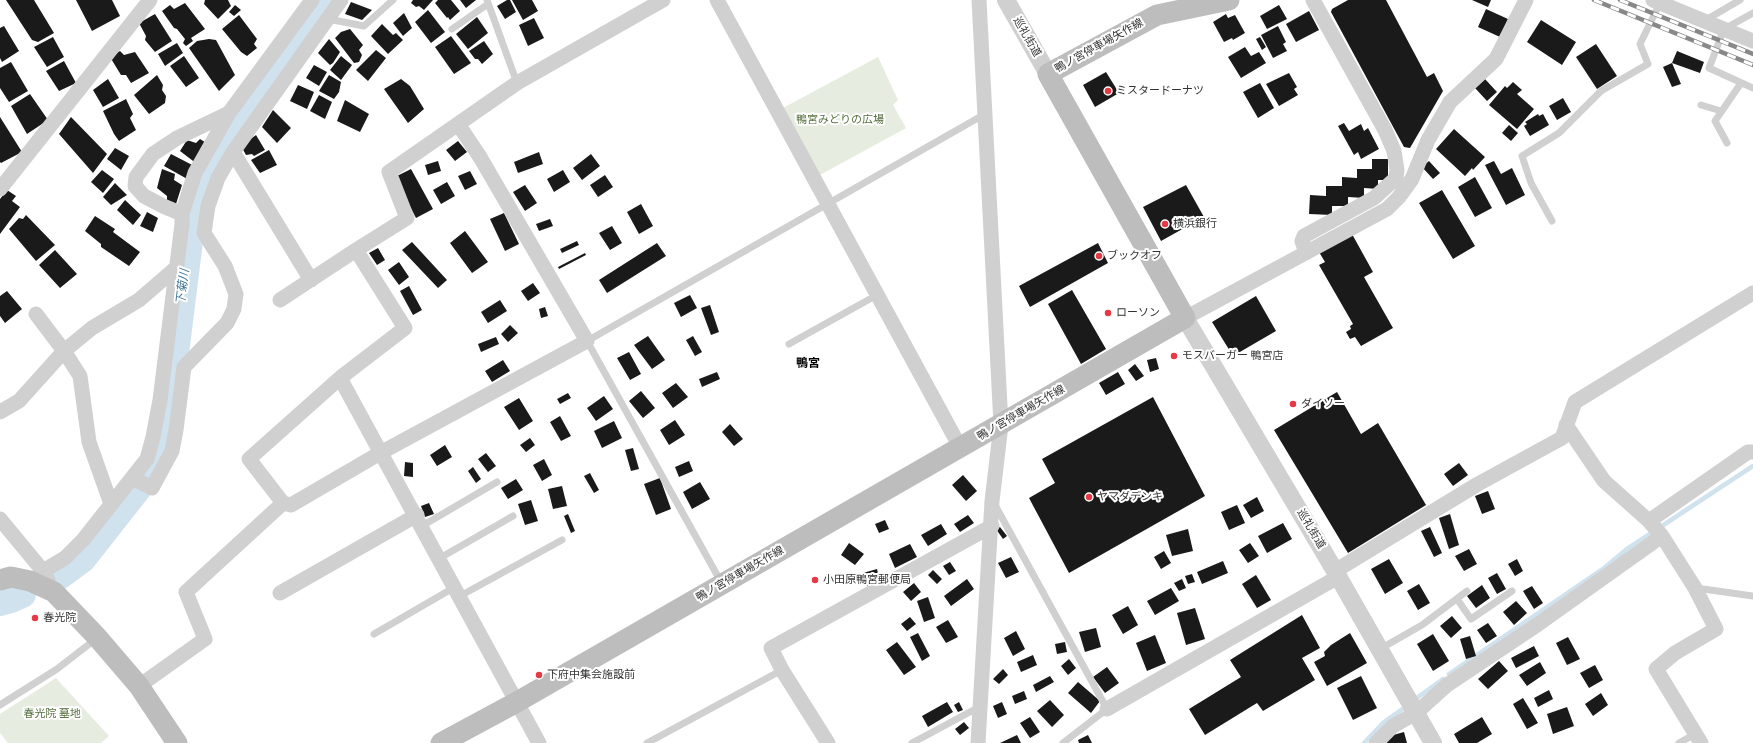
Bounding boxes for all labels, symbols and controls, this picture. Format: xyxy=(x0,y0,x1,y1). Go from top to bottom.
street label: 巡礼街道 xyxy=(1010,15,1044,59)
street label: 鴨ノ宮停車場矢作線 xyxy=(1053,16,1145,76)
place label: ミスタードーナツ xyxy=(1116,84,1204,98)
marker: ミスタードーナツ xyxy=(1103,86,1113,96)
park label: 鴨宮みどりの広場 xyxy=(796,113,884,127)
place label: 横浜銀行 xyxy=(1173,217,1217,231)
marker: 横浜銀行 xyxy=(1160,219,1170,229)
place label: ブックオフ xyxy=(1107,249,1162,263)
marker: ブックオフ xyxy=(1094,251,1104,261)
water label: 下菊川 xyxy=(174,268,192,306)
place label: ローソン xyxy=(1116,306,1160,320)
marker: ローソン xyxy=(1103,308,1113,318)
place label: モスバーガー 鴨宮店 xyxy=(1182,349,1284,363)
marker: モスバーガー 鴨宮店 xyxy=(1169,351,1179,361)
district label: 鴨宮 xyxy=(796,357,820,371)
street label: 鴨ノ宮停車場矢作線 xyxy=(975,383,1067,443)
place label: ダイソー xyxy=(1301,397,1345,411)
marker: ダイソー xyxy=(1288,399,1298,409)
place label: ヤマダデンキ xyxy=(1097,490,1163,504)
marker: ヤマダデンキ xyxy=(1084,492,1094,502)
street label: 巡礼街道 xyxy=(1294,507,1328,551)
street label: 鴨ノ宮停車場矢作線 xyxy=(694,544,786,604)
place label: 小田原鴨宮郵便局 xyxy=(823,573,911,587)
marker: 小田原鴨宮郵便局 xyxy=(810,575,820,585)
place label: 春光院 xyxy=(43,611,76,625)
marker: 春光院 xyxy=(30,613,40,623)
place label: 下府中集会施設前 xyxy=(547,668,635,682)
marker: 下府中集会施設前 xyxy=(534,670,544,680)
park label: 春光院 墓地 xyxy=(23,707,81,721)

